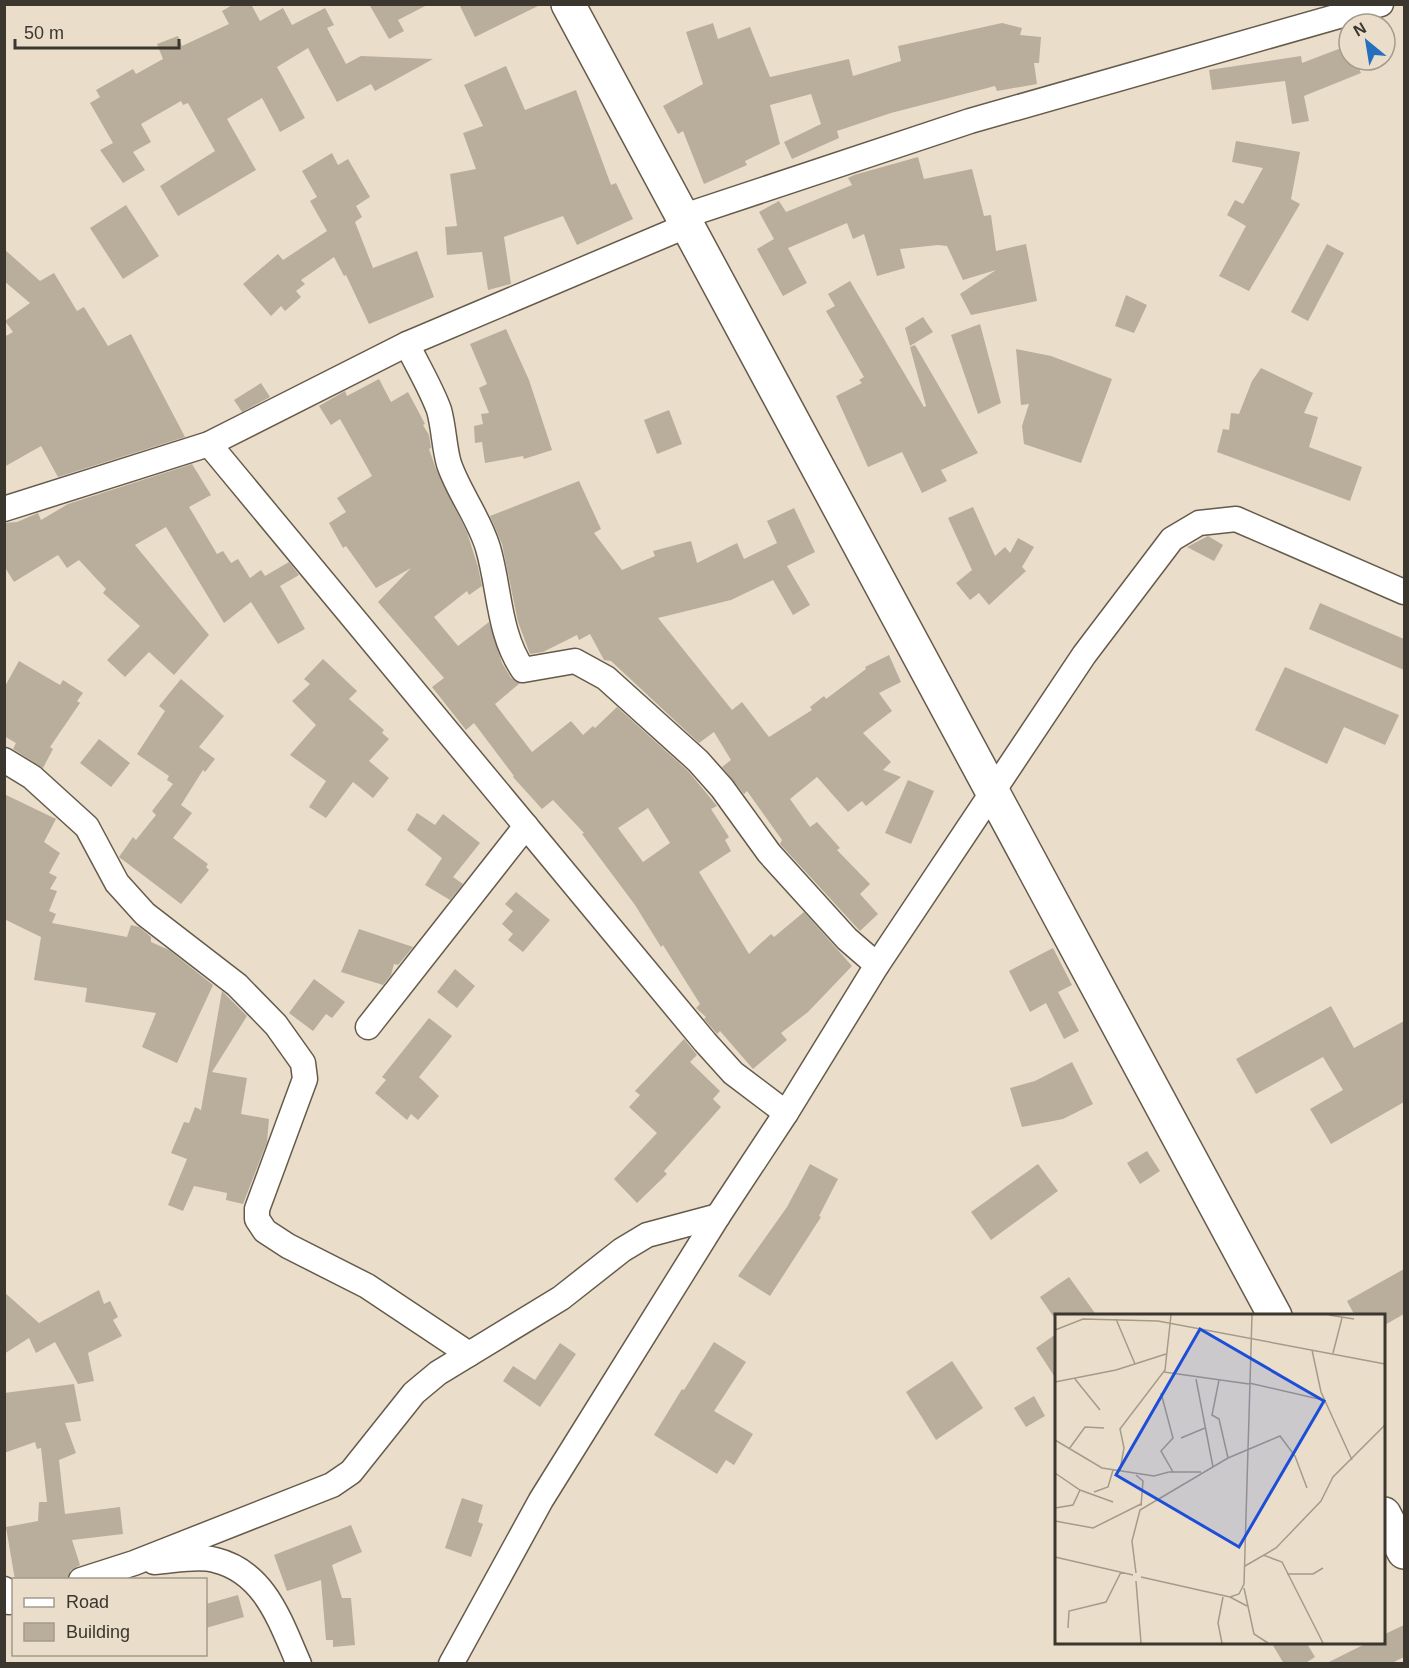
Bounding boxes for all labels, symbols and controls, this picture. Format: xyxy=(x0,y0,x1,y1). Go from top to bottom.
scale bar xyxy=(15,12,178,50)
north arrow xyxy=(1337,12,1397,72)
text: N xyxy=(1350,19,1369,40)
text: 50 m xyxy=(24,23,64,43)
inset map xyxy=(1055,1314,1385,1644)
legend xyxy=(12,1578,207,1656)
text: Road xyxy=(66,1592,109,1612)
text: Building xyxy=(66,1622,130,1642)

